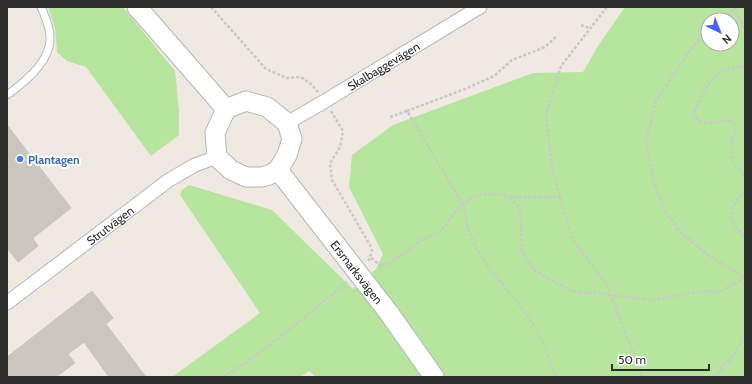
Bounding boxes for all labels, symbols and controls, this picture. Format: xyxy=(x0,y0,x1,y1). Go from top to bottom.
north arrow xyxy=(700,12,740,52)
text: N xyxy=(719,32,734,47)
street label: Skalbaggevägen xyxy=(344,38,422,93)
place label: Plantagen xyxy=(28,152,80,167)
marker: Plantagen xyxy=(15,154,25,164)
street label: Strutvägen xyxy=(83,202,137,248)
street label: Ersmarksvägen xyxy=(328,237,387,307)
scale bar xyxy=(612,346,709,372)
text: 50 m xyxy=(618,352,646,367)

